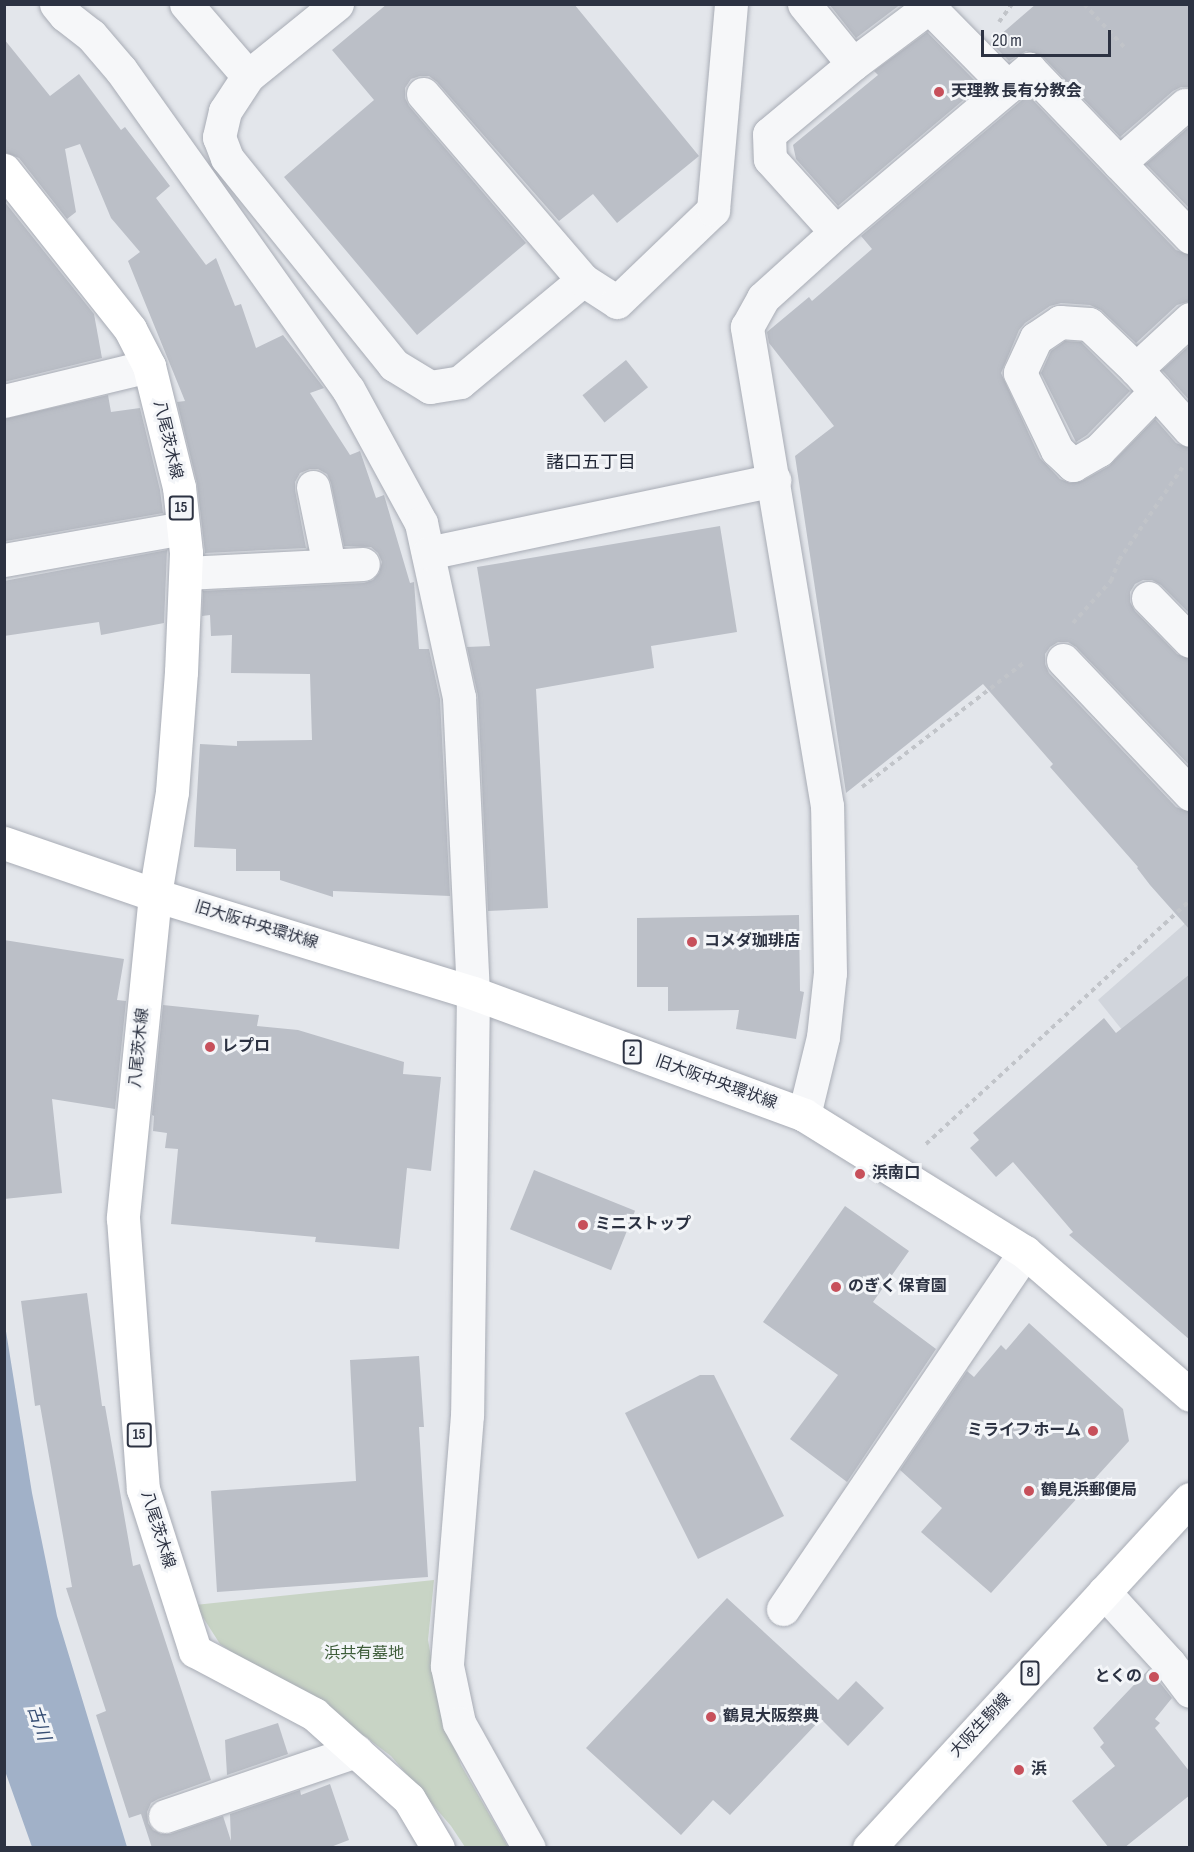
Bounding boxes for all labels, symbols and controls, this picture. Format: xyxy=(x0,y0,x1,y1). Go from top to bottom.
scale bar xyxy=(984,18,1114,56)
text: 20 m xyxy=(992,30,1022,51)
place label: 天理教 長有分教会 xyxy=(951,82,1081,102)
marker: 天理教 長有分教会 xyxy=(932,85,946,99)
street label: 八尾茨木線 xyxy=(149,399,185,481)
district label: 諸口五丁目 xyxy=(546,452,636,474)
road number: 15 xyxy=(168,496,195,520)
street label: 旧大阪中央環状線 xyxy=(192,898,320,954)
place label: コメダ珈琲店 xyxy=(704,932,800,952)
marker: コメダ珈琲店 xyxy=(685,935,699,949)
street label: 八尾茨木線 xyxy=(126,1007,154,1089)
place label: レプロ xyxy=(222,1037,270,1057)
marker: レプロ xyxy=(203,1040,217,1054)
road number: 2 xyxy=(622,1040,642,1064)
street label: 旧大阪中央環状線 xyxy=(653,1052,779,1114)
place label: 浜南口 xyxy=(872,1164,920,1184)
marker: 浜南口 xyxy=(853,1167,867,1181)
place label: ミニストップ xyxy=(595,1215,691,1235)
marker: ミニストップ xyxy=(576,1218,590,1232)
place label: のぎく 保育園 xyxy=(848,1277,946,1297)
marker: のぎく 保育園 xyxy=(829,1280,843,1294)
place label: ミライフ ホーム xyxy=(967,1421,1081,1441)
road number: 15 xyxy=(126,1423,152,1447)
marker: ミライフ ホーム xyxy=(1086,1424,1100,1438)
place label: 鶴見浜郵便局 xyxy=(1041,1481,1137,1501)
marker: 鶴見浜郵便局 xyxy=(1022,1484,1036,1498)
street label: 八尾茨木線 xyxy=(136,1489,178,1571)
park label: 浜共有墓地 xyxy=(324,1644,404,1664)
road number: 8 xyxy=(1020,1661,1040,1685)
place label: とくの xyxy=(1094,1667,1142,1687)
marker: とくの xyxy=(1147,1670,1161,1684)
street label: 大阪生駒線 xyxy=(947,1690,1015,1762)
water label: 古川 xyxy=(22,1702,54,1744)
place label: 鶴見大阪祭典 xyxy=(723,1707,819,1727)
marker: 鶴見大阪祭典 xyxy=(704,1710,718,1724)
place label: 浜 xyxy=(1031,1760,1047,1780)
marker: 浜 xyxy=(1012,1763,1026,1777)

